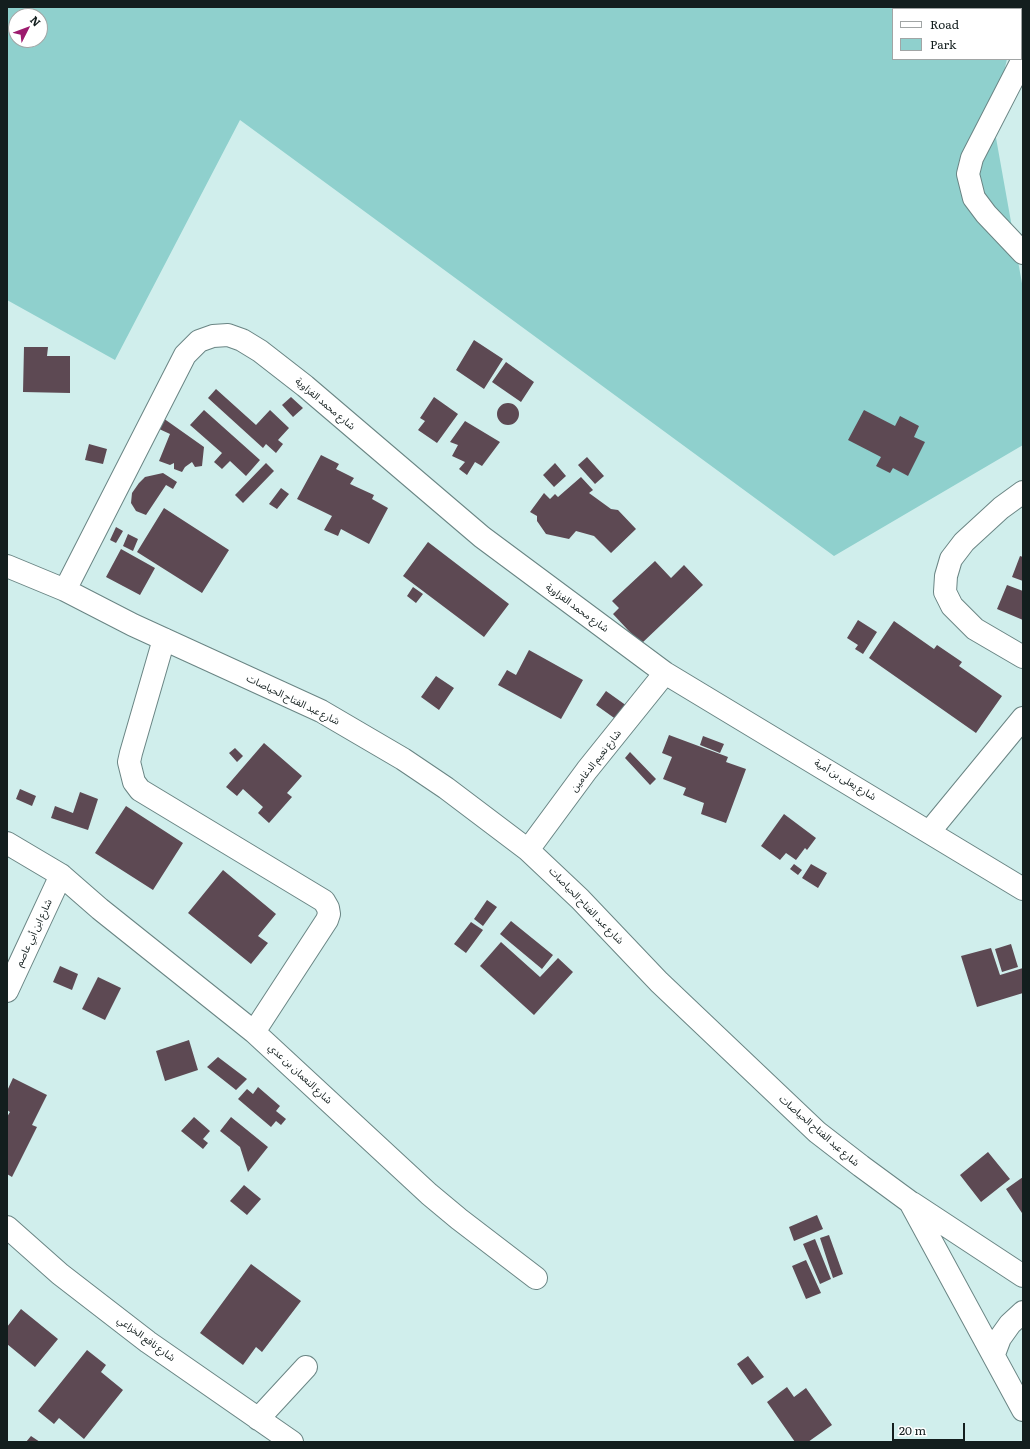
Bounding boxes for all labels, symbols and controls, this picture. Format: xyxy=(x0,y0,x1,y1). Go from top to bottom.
north arrow xyxy=(8,8,48,48)
legend xyxy=(892,8,1022,60)
text: N xyxy=(27,12,45,29)
text: Road xyxy=(930,15,959,33)
text: Park xyxy=(930,35,956,53)
street label: شارع محمد الغزاوية xyxy=(292,375,358,433)
street label: شارع محمد الغزاوية xyxy=(543,581,611,635)
street label: شارع عبد الفتاح الحياصات xyxy=(244,672,342,728)
street label: شارع نعيم الدغامين xyxy=(568,728,624,794)
street label: شارع يعلى بن أمية xyxy=(812,757,878,803)
street label: شارع عبد الفتاح الحياصات xyxy=(546,865,626,947)
street label: شارع ابن أبي عاصم xyxy=(13,897,55,969)
street label: شارع النعمان بن عدي xyxy=(266,1041,334,1107)
street label: شارع عبد الفتاح الحياصات xyxy=(777,1093,861,1169)
street label: شارع نافع الخزاعي xyxy=(115,1314,177,1364)
scale bar xyxy=(894,1415,967,1441)
text: 20 m xyxy=(899,1421,926,1439)

